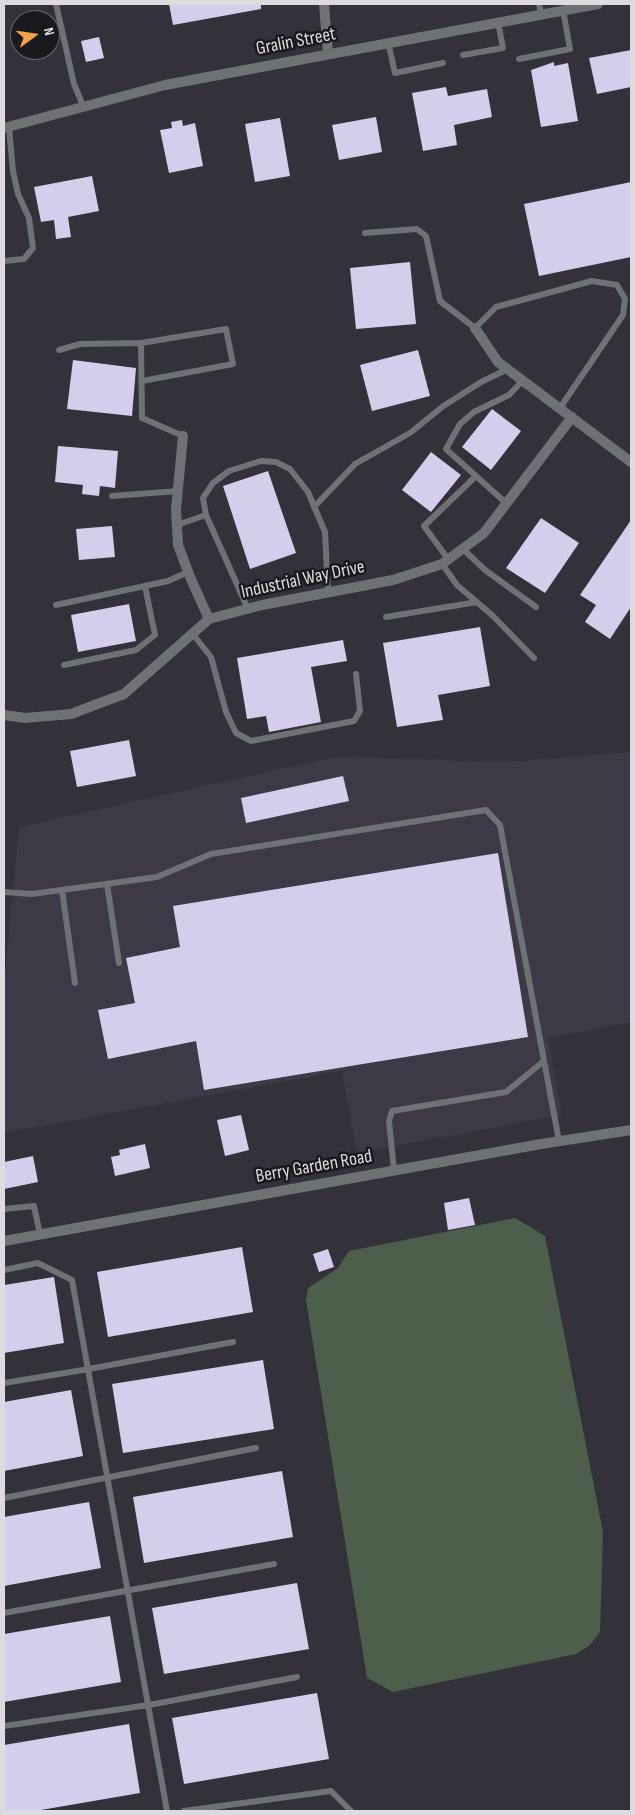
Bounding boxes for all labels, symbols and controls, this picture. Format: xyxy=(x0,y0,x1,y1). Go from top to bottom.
north arrow xyxy=(10,10,60,60)
street label: Gralin Street xyxy=(254,23,338,61)
text: N xyxy=(40,26,58,37)
street label: Industrial Way Drive xyxy=(239,556,367,604)
street label: Berry Garden Road xyxy=(254,1146,374,1188)

